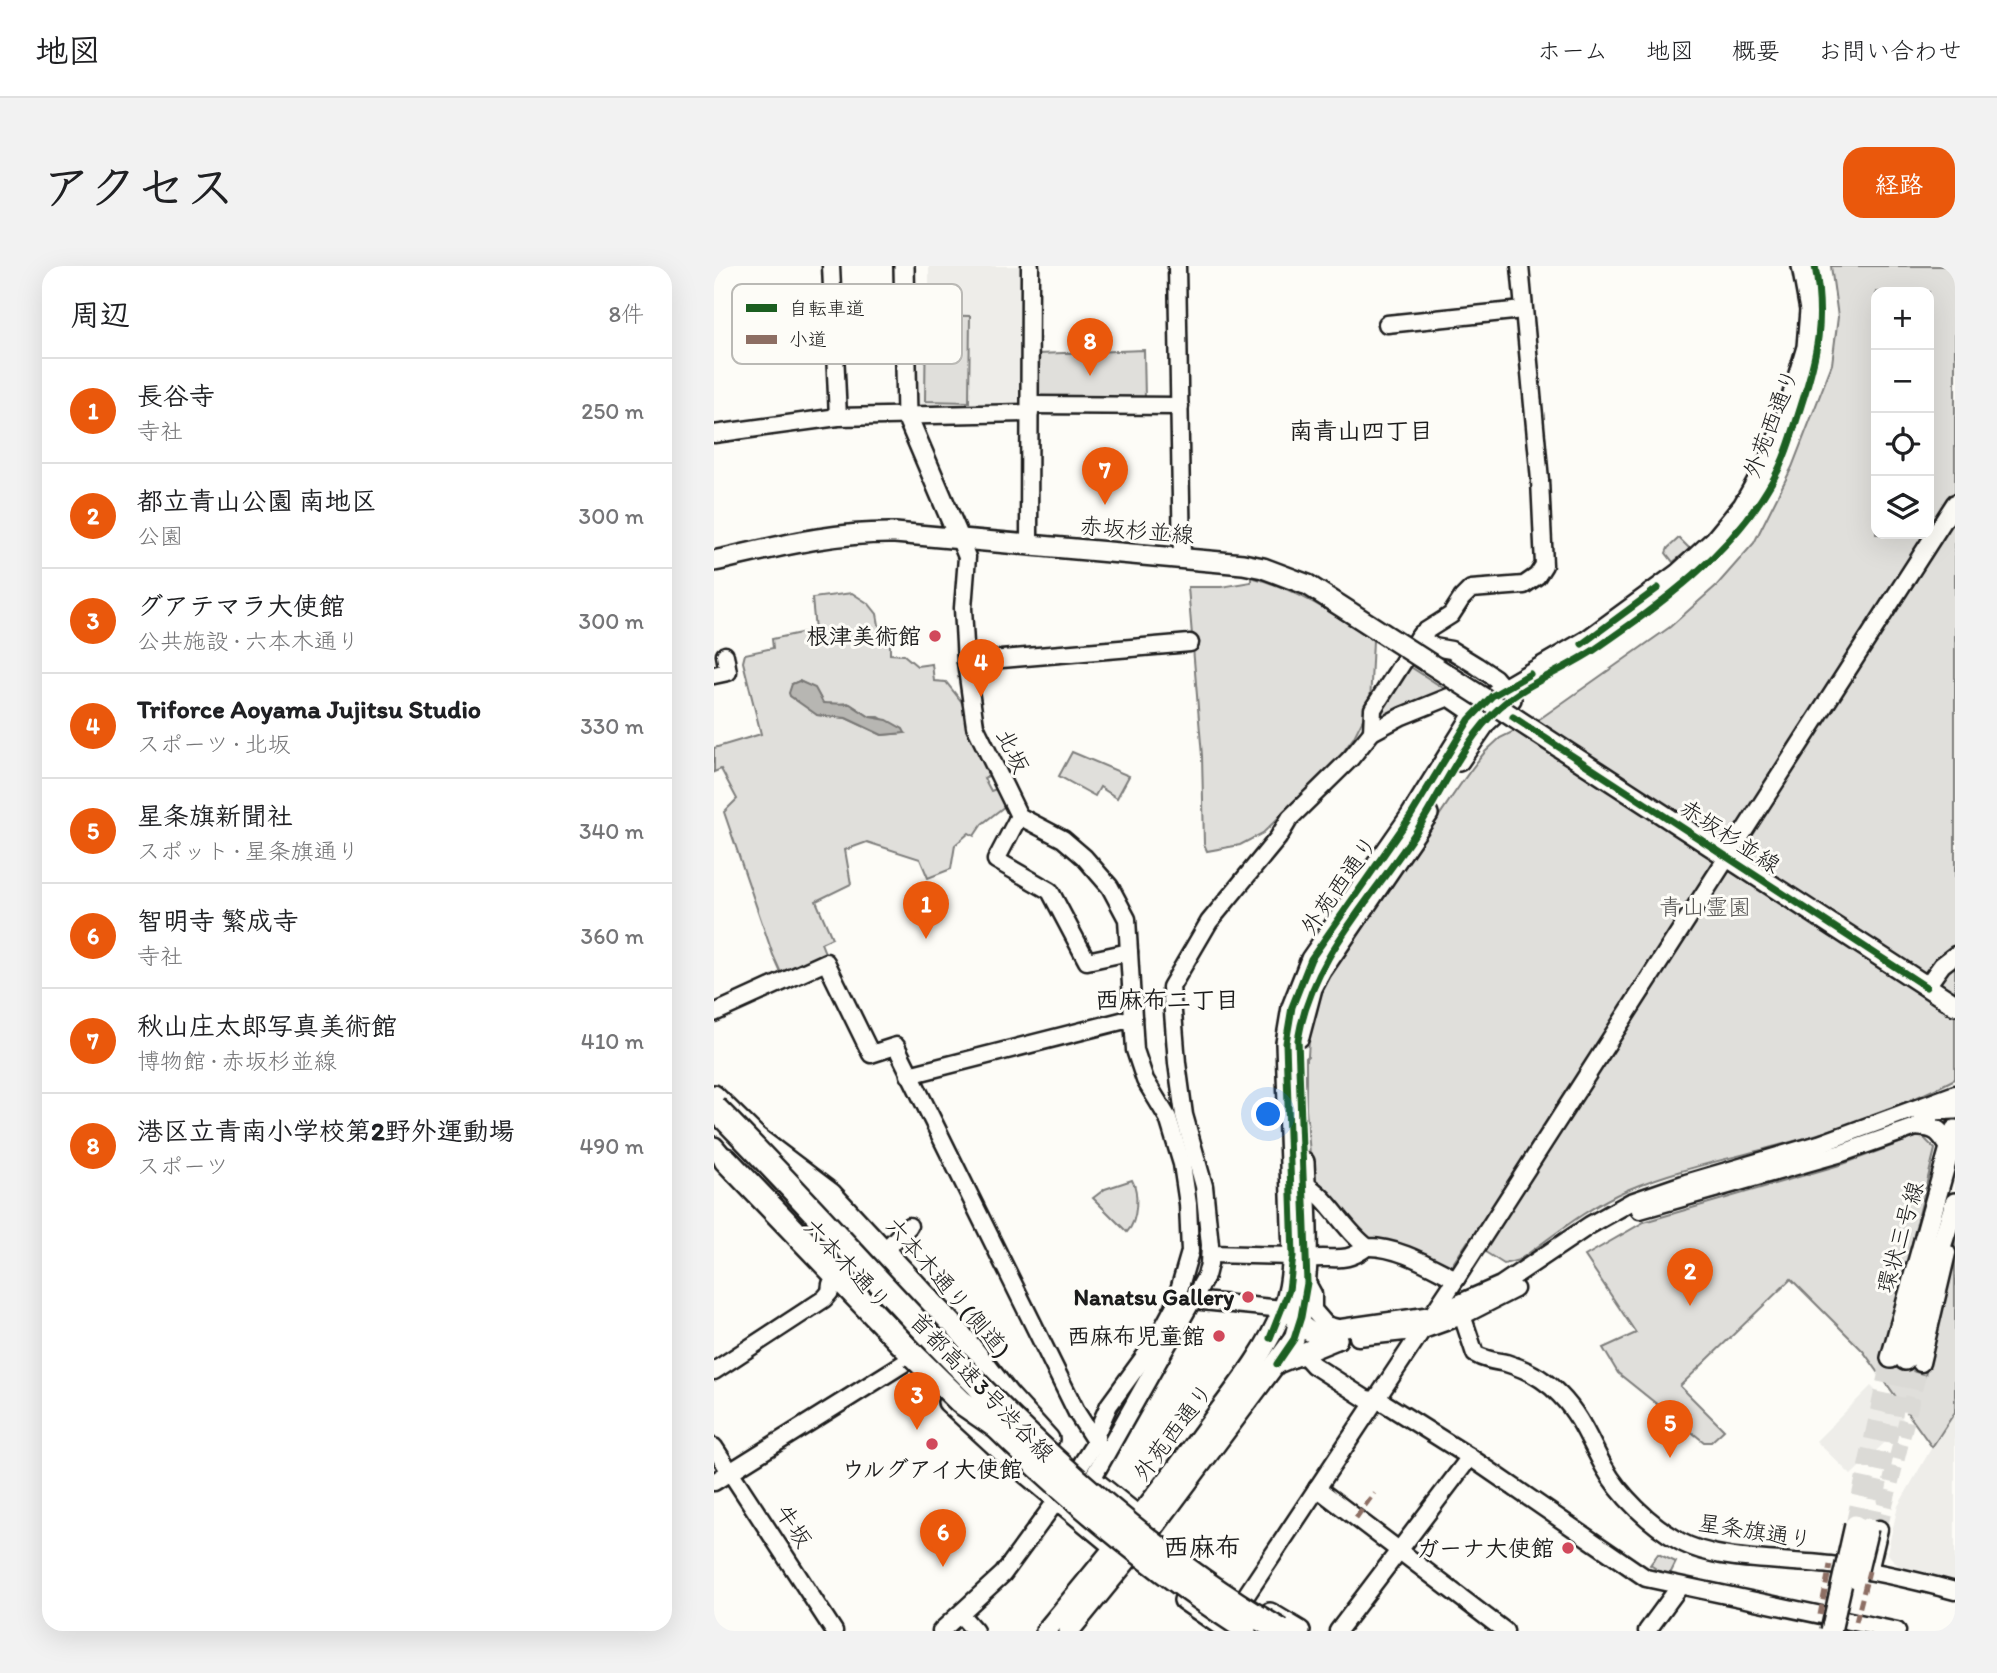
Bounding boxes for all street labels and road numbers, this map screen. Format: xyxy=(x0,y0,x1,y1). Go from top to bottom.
street label: 外苑西通り xyxy=(1737,364,1805,482)
street label: 赤坂杉並線 xyxy=(1078,511,1196,549)
street label: 北坂 xyxy=(990,724,1036,778)
street label: 赤坂杉並線 xyxy=(1674,793,1786,879)
street label: 外苑西通り xyxy=(1295,830,1383,940)
street label: 環状三号線 xyxy=(1871,1178,1929,1296)
street label: 六本木通り(側道) xyxy=(880,1211,1016,1363)
street label: 六本木通り xyxy=(798,1212,896,1316)
street label: 首都高速3号渋谷線 xyxy=(904,1307,1060,1467)
street label: 外苑西通り xyxy=(1127,1378,1219,1486)
street label: 牛坂 xyxy=(770,1499,818,1553)
street label: 星条旗通り xyxy=(1696,1508,1814,1554)

